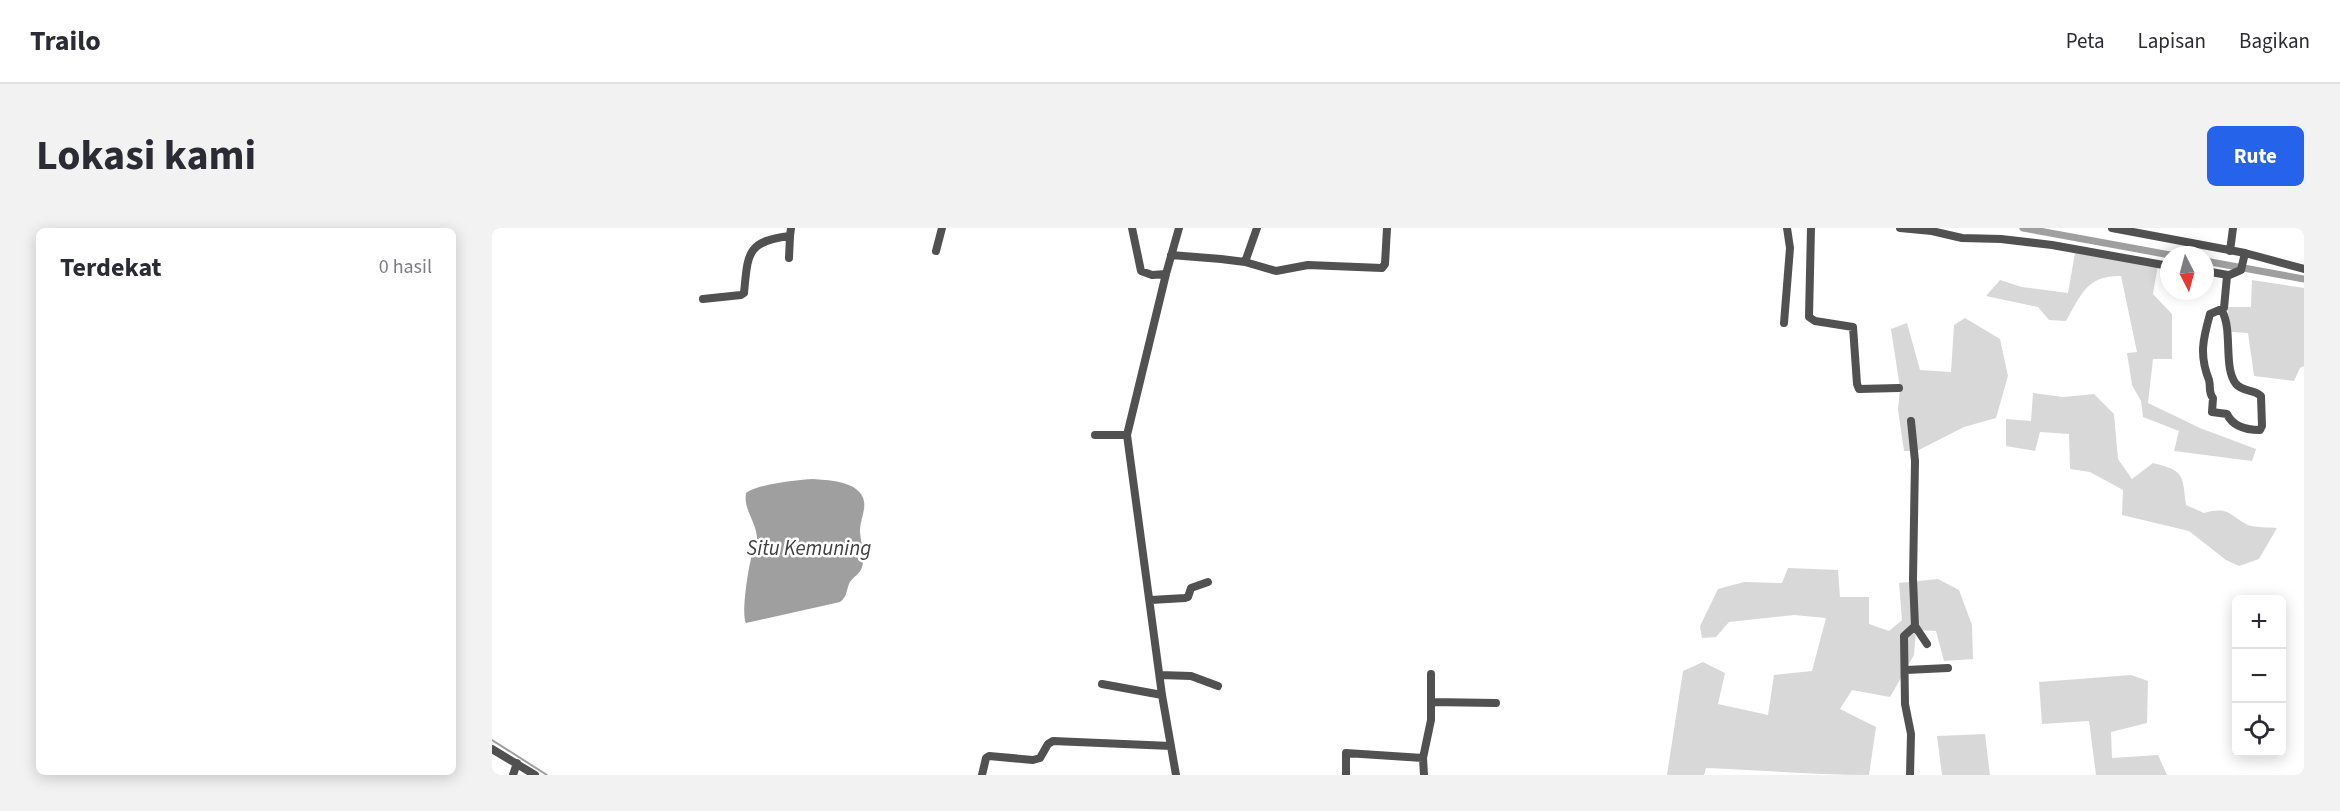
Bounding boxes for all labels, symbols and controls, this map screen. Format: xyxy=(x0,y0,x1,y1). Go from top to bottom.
text: Trailo xyxy=(30,21,101,61)
text: Peta xyxy=(2066,26,2105,56)
text: Lapisan xyxy=(2138,26,2206,56)
text: Bagikan xyxy=(2239,26,2310,56)
text: Lokasi kami xyxy=(36,126,256,186)
button: Rute xyxy=(2207,126,2304,186)
north arrow xyxy=(2160,246,2214,300)
text: Terdekat xyxy=(60,249,162,286)
text: 0 hasil xyxy=(379,253,432,281)
water label: Situ Kemuning xyxy=(747,533,871,563)
map controls xyxy=(2232,595,2286,757)
button: + xyxy=(2232,595,2286,649)
button: − xyxy=(2232,649,2286,703)
button: locate xyxy=(2232,703,2286,757)

